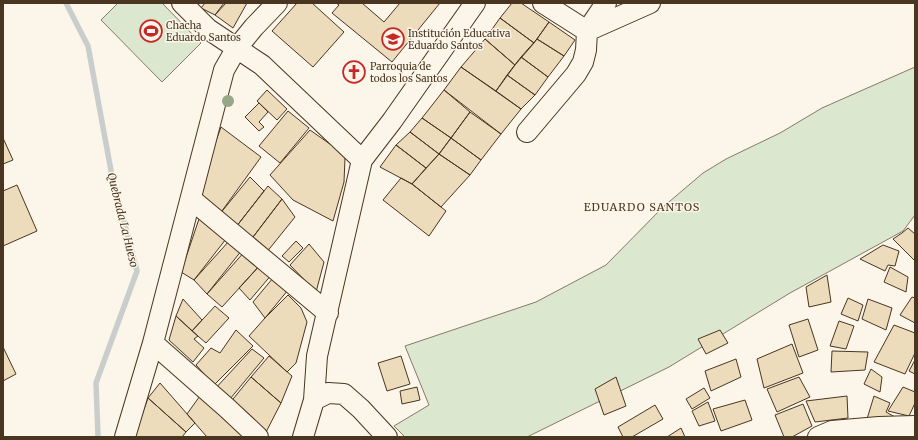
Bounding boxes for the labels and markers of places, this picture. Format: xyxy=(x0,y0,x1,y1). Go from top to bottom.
sports icon: Chacha Eduardo Santos xyxy=(138,18,164,44)
place label: Chacha Eduardo Santos xyxy=(166,19,241,44)
school or university icon: Institución Educativa Eduardo Santos xyxy=(380,26,406,52)
place label: Institución Educativa Eduardo Santos xyxy=(408,27,511,52)
church icon: Parroquia de todos los Santos xyxy=(341,59,367,85)
place label: Parroquia de todos los Santos xyxy=(370,60,448,85)

